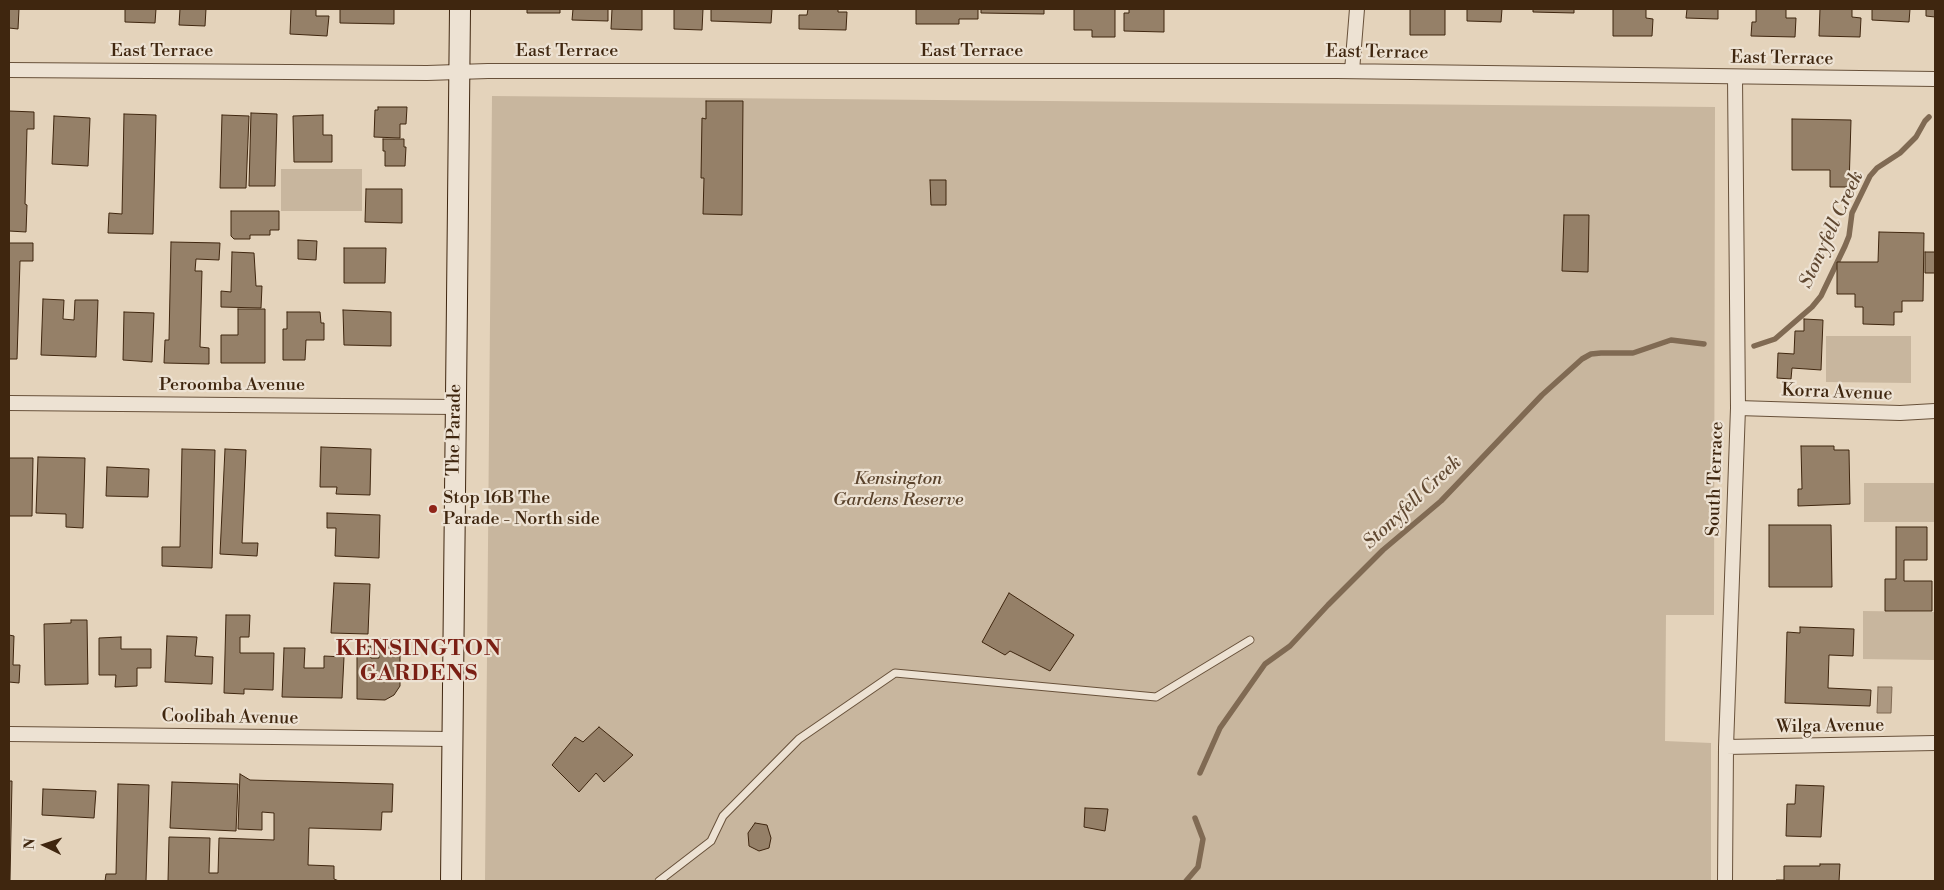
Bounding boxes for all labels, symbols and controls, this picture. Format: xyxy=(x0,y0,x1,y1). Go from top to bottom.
street label: East Terrace xyxy=(111,41,213,63)
street label: East Terrace xyxy=(516,41,618,63)
street label: East Terrace xyxy=(921,41,1023,63)
street label: East Terrace xyxy=(1325,41,1429,65)
street label: East Terrace xyxy=(1730,47,1834,71)
water label: Stonyfell Creek xyxy=(1795,168,1869,292)
street label: Peroomba Avenue xyxy=(159,375,305,397)
street label: Korra Avenue xyxy=(1781,380,1893,406)
street label: The Parade xyxy=(443,384,467,476)
street label: South Terrace xyxy=(1703,421,1729,537)
water label: Stonyfell Creek xyxy=(1359,452,1467,554)
park label: Kensington Gardens Reserve xyxy=(833,469,963,512)
place label: Stop 16B The Parade - North side xyxy=(443,488,600,530)
marker: Stop 16B The Parade - North side xyxy=(427,503,439,515)
district label: KENSINGTON GARDENS xyxy=(334,637,504,688)
street label: Coolibah Avenue xyxy=(161,706,299,730)
street label: Wilga Avenue xyxy=(1776,715,1884,739)
north arrow xyxy=(20,820,70,870)
text: N xyxy=(21,838,39,850)

